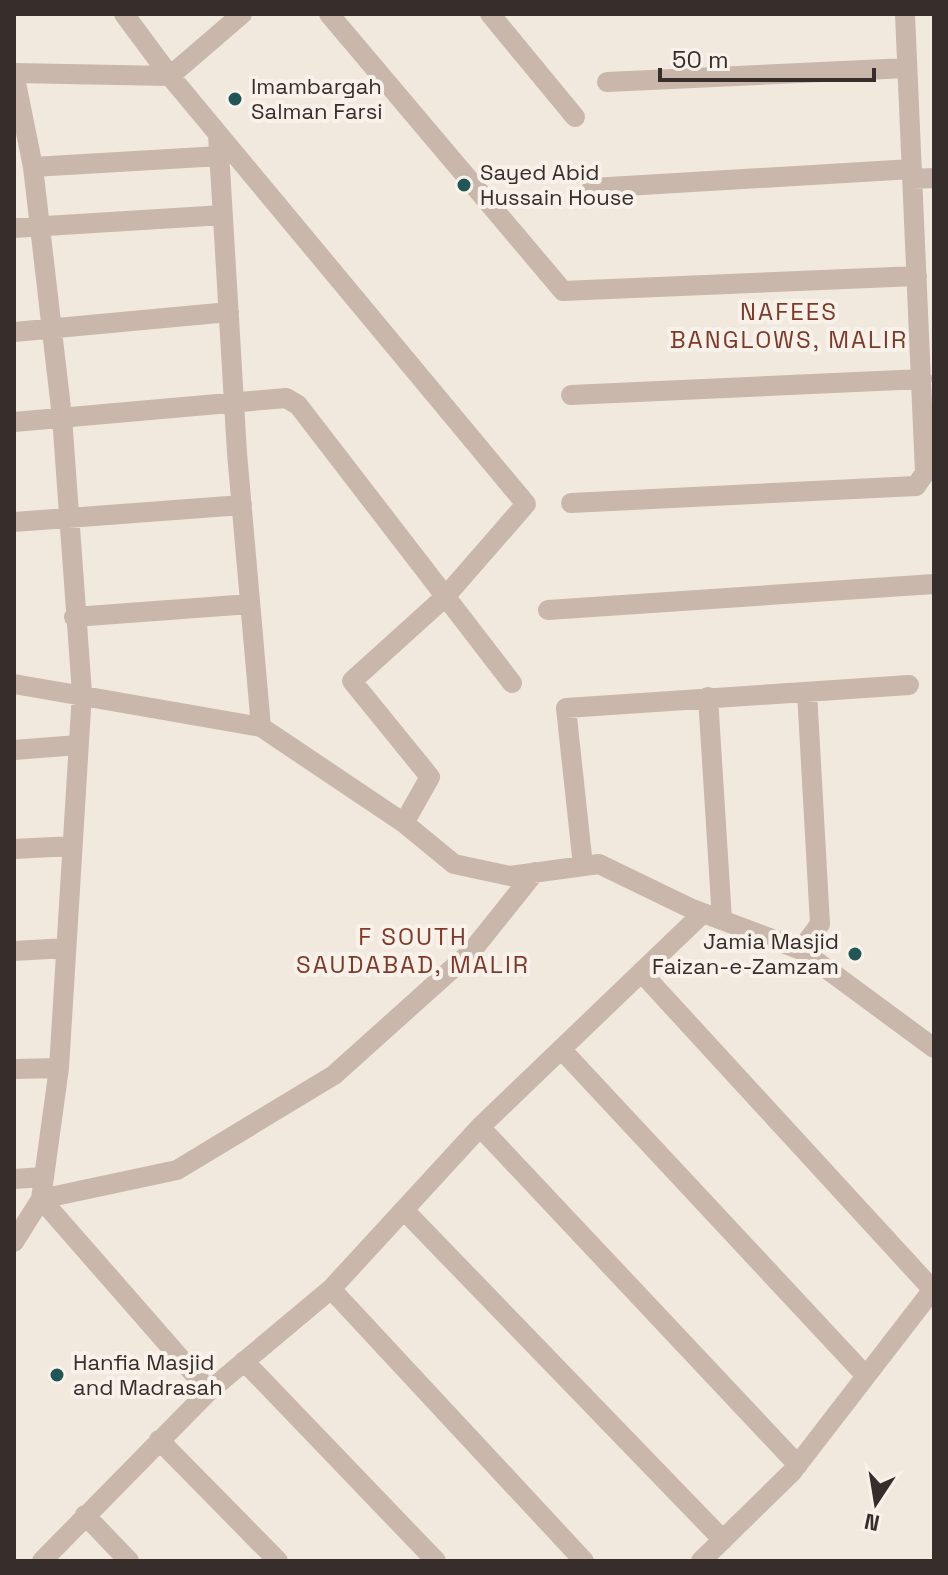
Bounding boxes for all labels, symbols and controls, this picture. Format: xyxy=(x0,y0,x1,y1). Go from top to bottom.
scale bar xyxy=(660,32,874,82)
text: 50 m xyxy=(672,44,729,75)
place label: Imambargah Salman Farsi xyxy=(251,72,383,125)
marker: Imambargah Salman Farsi xyxy=(226,90,244,108)
place label: Sayed Abid Hussain House xyxy=(480,158,634,211)
marker: Sayed Abid Hussain House xyxy=(455,176,473,194)
district label: NAFEES BANGLOWS, MALIR xyxy=(670,296,908,355)
district label: F SOUTH SAUDABAD, MALIR xyxy=(296,921,530,980)
place label: Jamia Masjid Faizan-e-Zamzam xyxy=(652,927,839,980)
marker: Jamia Masjid Faizan-e-Zamzam xyxy=(846,945,864,963)
place label: Hanfia Masjid and Madrasah xyxy=(73,1348,223,1401)
marker: Hanfia Masjid and Madrasah xyxy=(48,1366,66,1384)
north arrow xyxy=(836,1463,916,1543)
text: N xyxy=(862,1507,882,1538)

